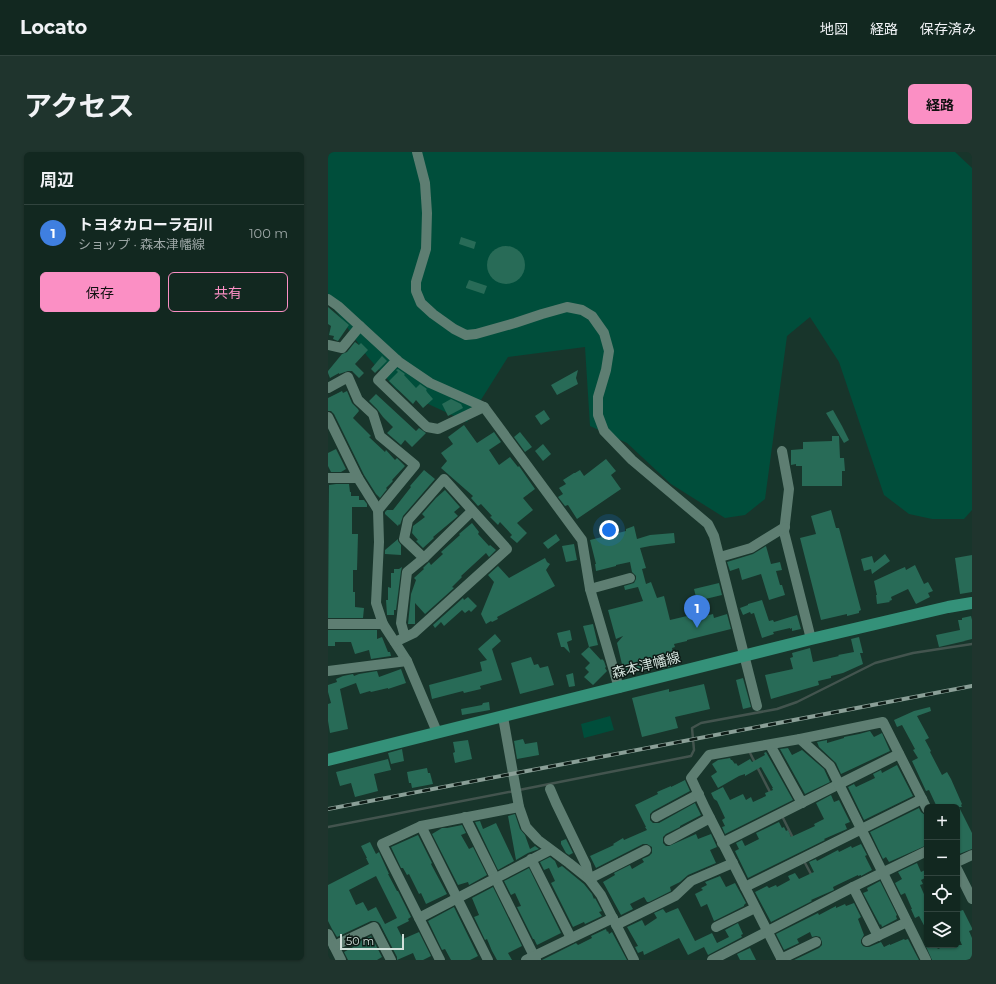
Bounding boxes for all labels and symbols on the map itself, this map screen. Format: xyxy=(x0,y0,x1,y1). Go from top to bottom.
your location xyxy=(599,520,619,540)
pin: 1 xyxy=(684,595,710,628)
street label: 森本津幡線 xyxy=(610,648,682,682)
scale bar xyxy=(340,932,404,951)

